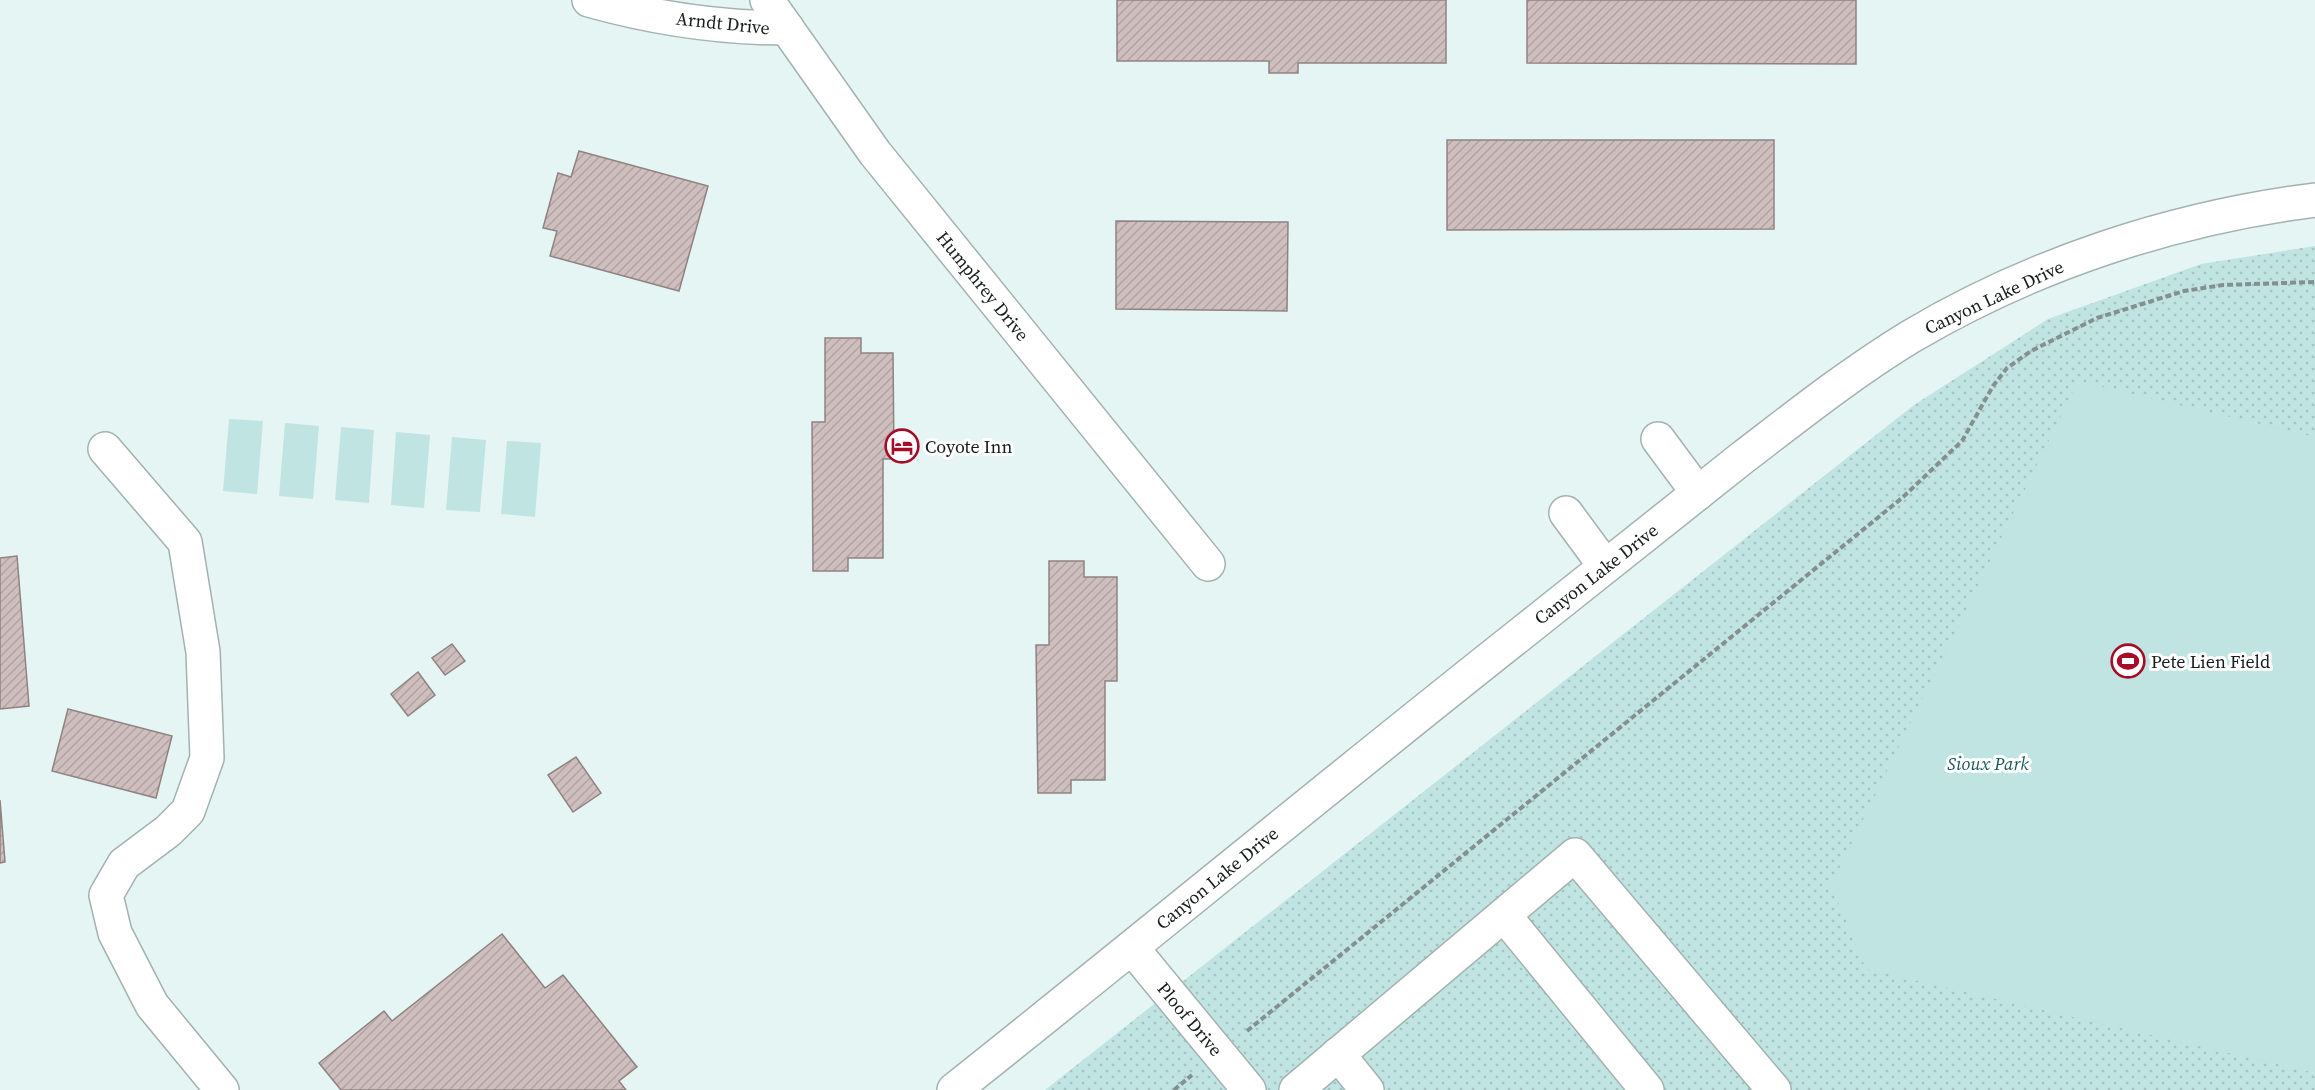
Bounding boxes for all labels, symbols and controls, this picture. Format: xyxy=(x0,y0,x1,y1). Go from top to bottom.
street label: Arndt Drive xyxy=(675,6,771,40)
street label: Humphrey Drive xyxy=(931,226,1035,346)
street label: Canyon Lake Drive xyxy=(1920,254,2068,340)
hotel icon: Coyote Inn xyxy=(884,428,920,464)
place label: Coyote Inn xyxy=(925,434,1012,459)
street label: Canyon Lake Drive xyxy=(1529,518,1663,630)
sports icon: Pete Lien Field xyxy=(2110,643,2146,679)
place label: Pete Lien Field xyxy=(2151,649,2270,674)
park label: Sioux Park xyxy=(1947,751,2029,776)
street label: Canyon Lake Drive xyxy=(1151,821,1283,935)
street label: Ploof Drive xyxy=(1152,977,1228,1061)

